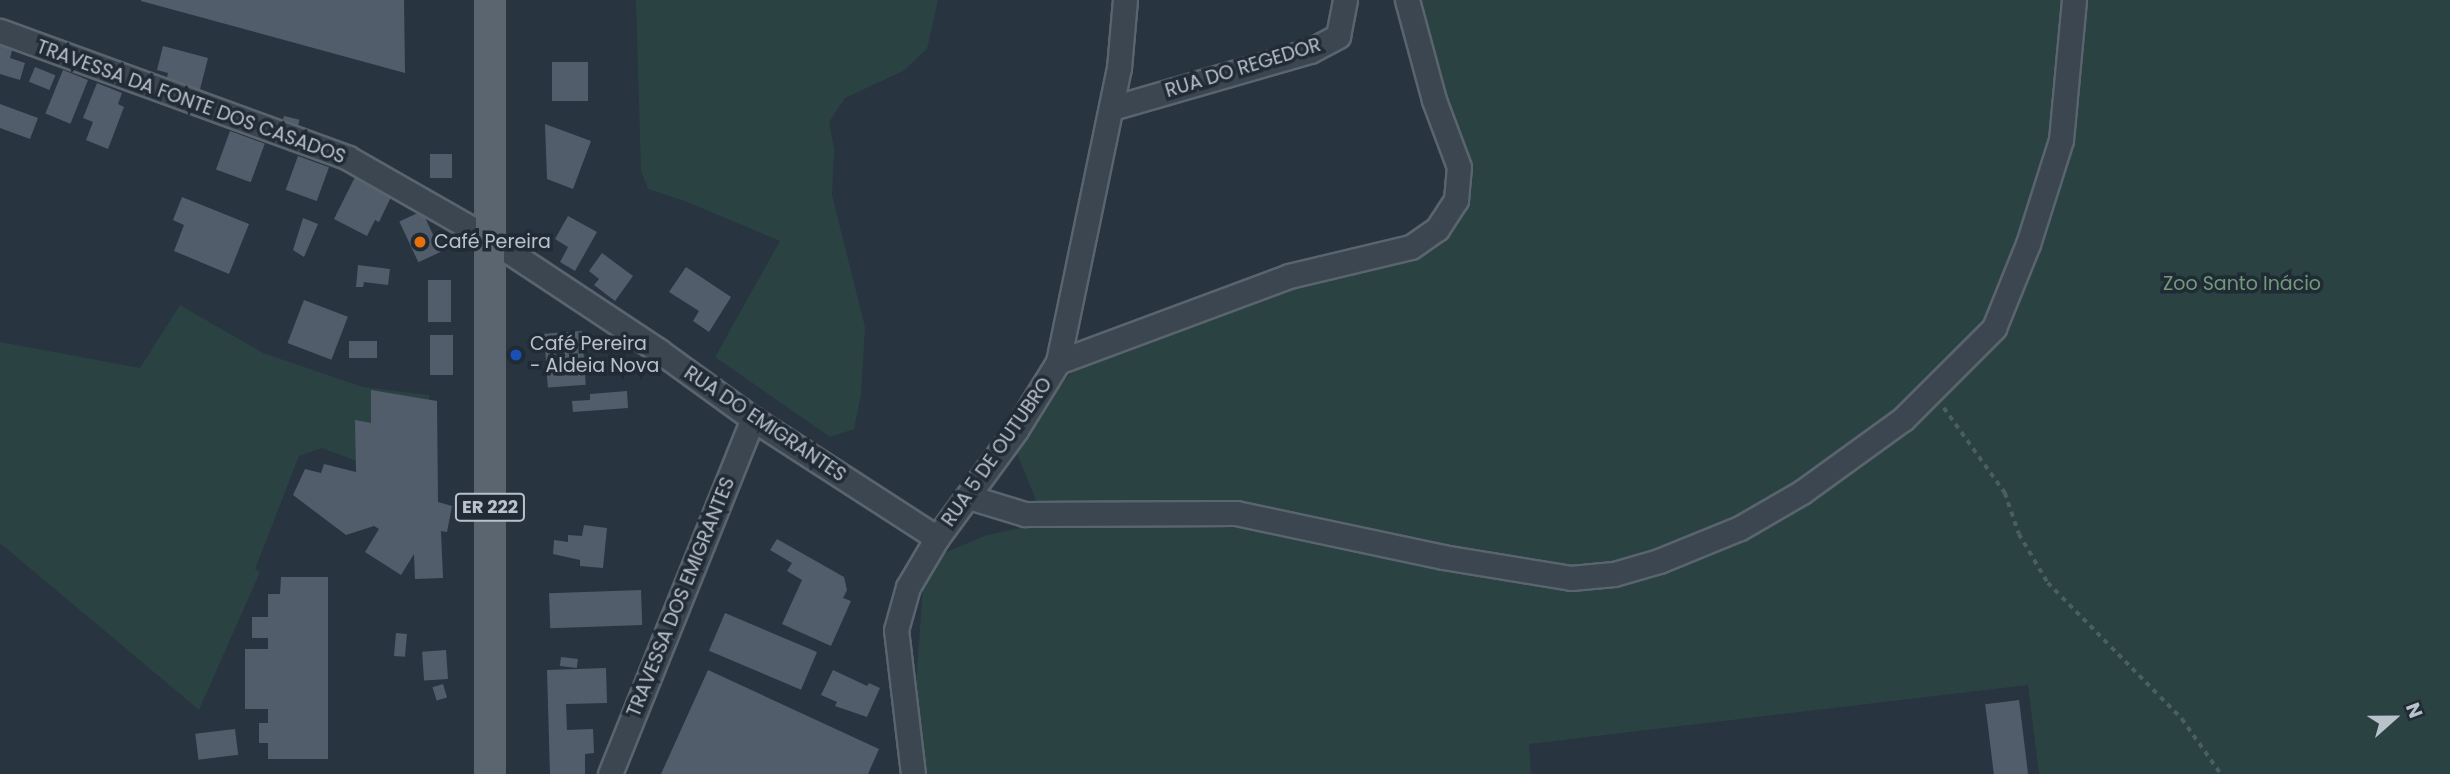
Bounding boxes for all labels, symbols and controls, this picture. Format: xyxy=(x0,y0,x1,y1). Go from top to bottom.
street label: RUA DO REGEDOR xyxy=(1162,33,1324,103)
street label: TRAVESSA DA FONTE DOS CASADOS xyxy=(33,35,349,169)
place label: Café Pereira xyxy=(434,231,551,253)
marker: Café Pereira xyxy=(412,234,428,250)
park label: Zoo Santo Inácio xyxy=(2163,273,2321,295)
place label: Café Pereira - Aldeia Nova xyxy=(530,333,659,377)
marker: Café Pereira - Aldeia Nova xyxy=(508,347,524,363)
street label: RUA DO EMIGRANTES xyxy=(680,361,850,487)
street label: RUA 5 DE OUTUBRO xyxy=(937,373,1057,531)
street label: TRAVESSA DOS EMIGRANTES xyxy=(622,474,740,720)
road number: ER 222 xyxy=(453,492,527,522)
north arrow xyxy=(2359,683,2429,753)
text: N xyxy=(2399,699,2429,722)

